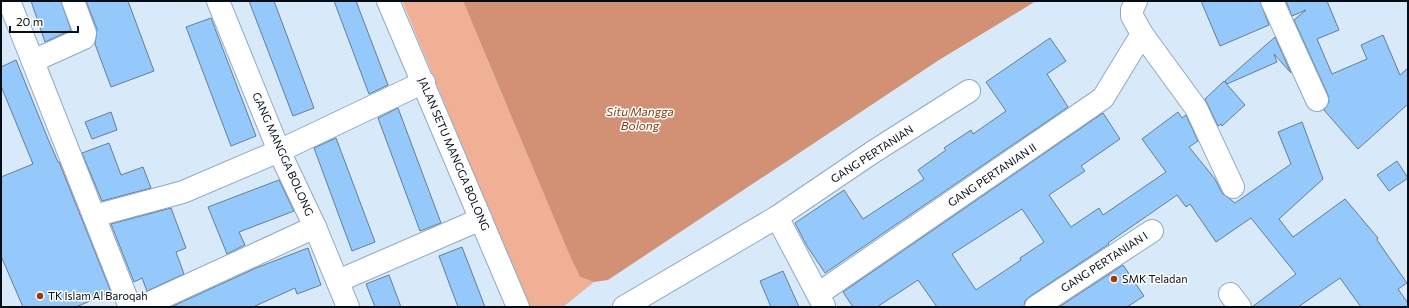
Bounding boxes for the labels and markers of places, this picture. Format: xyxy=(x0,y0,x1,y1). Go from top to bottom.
place label: SMK Teladan xyxy=(1122,272,1187,285)
marker: SMK Teladan xyxy=(1109,274,1119,284)
place label: TK Islam Al Baroqah xyxy=(48,289,147,302)
marker: TK Islam Al Baroqah xyxy=(35,291,45,301)

